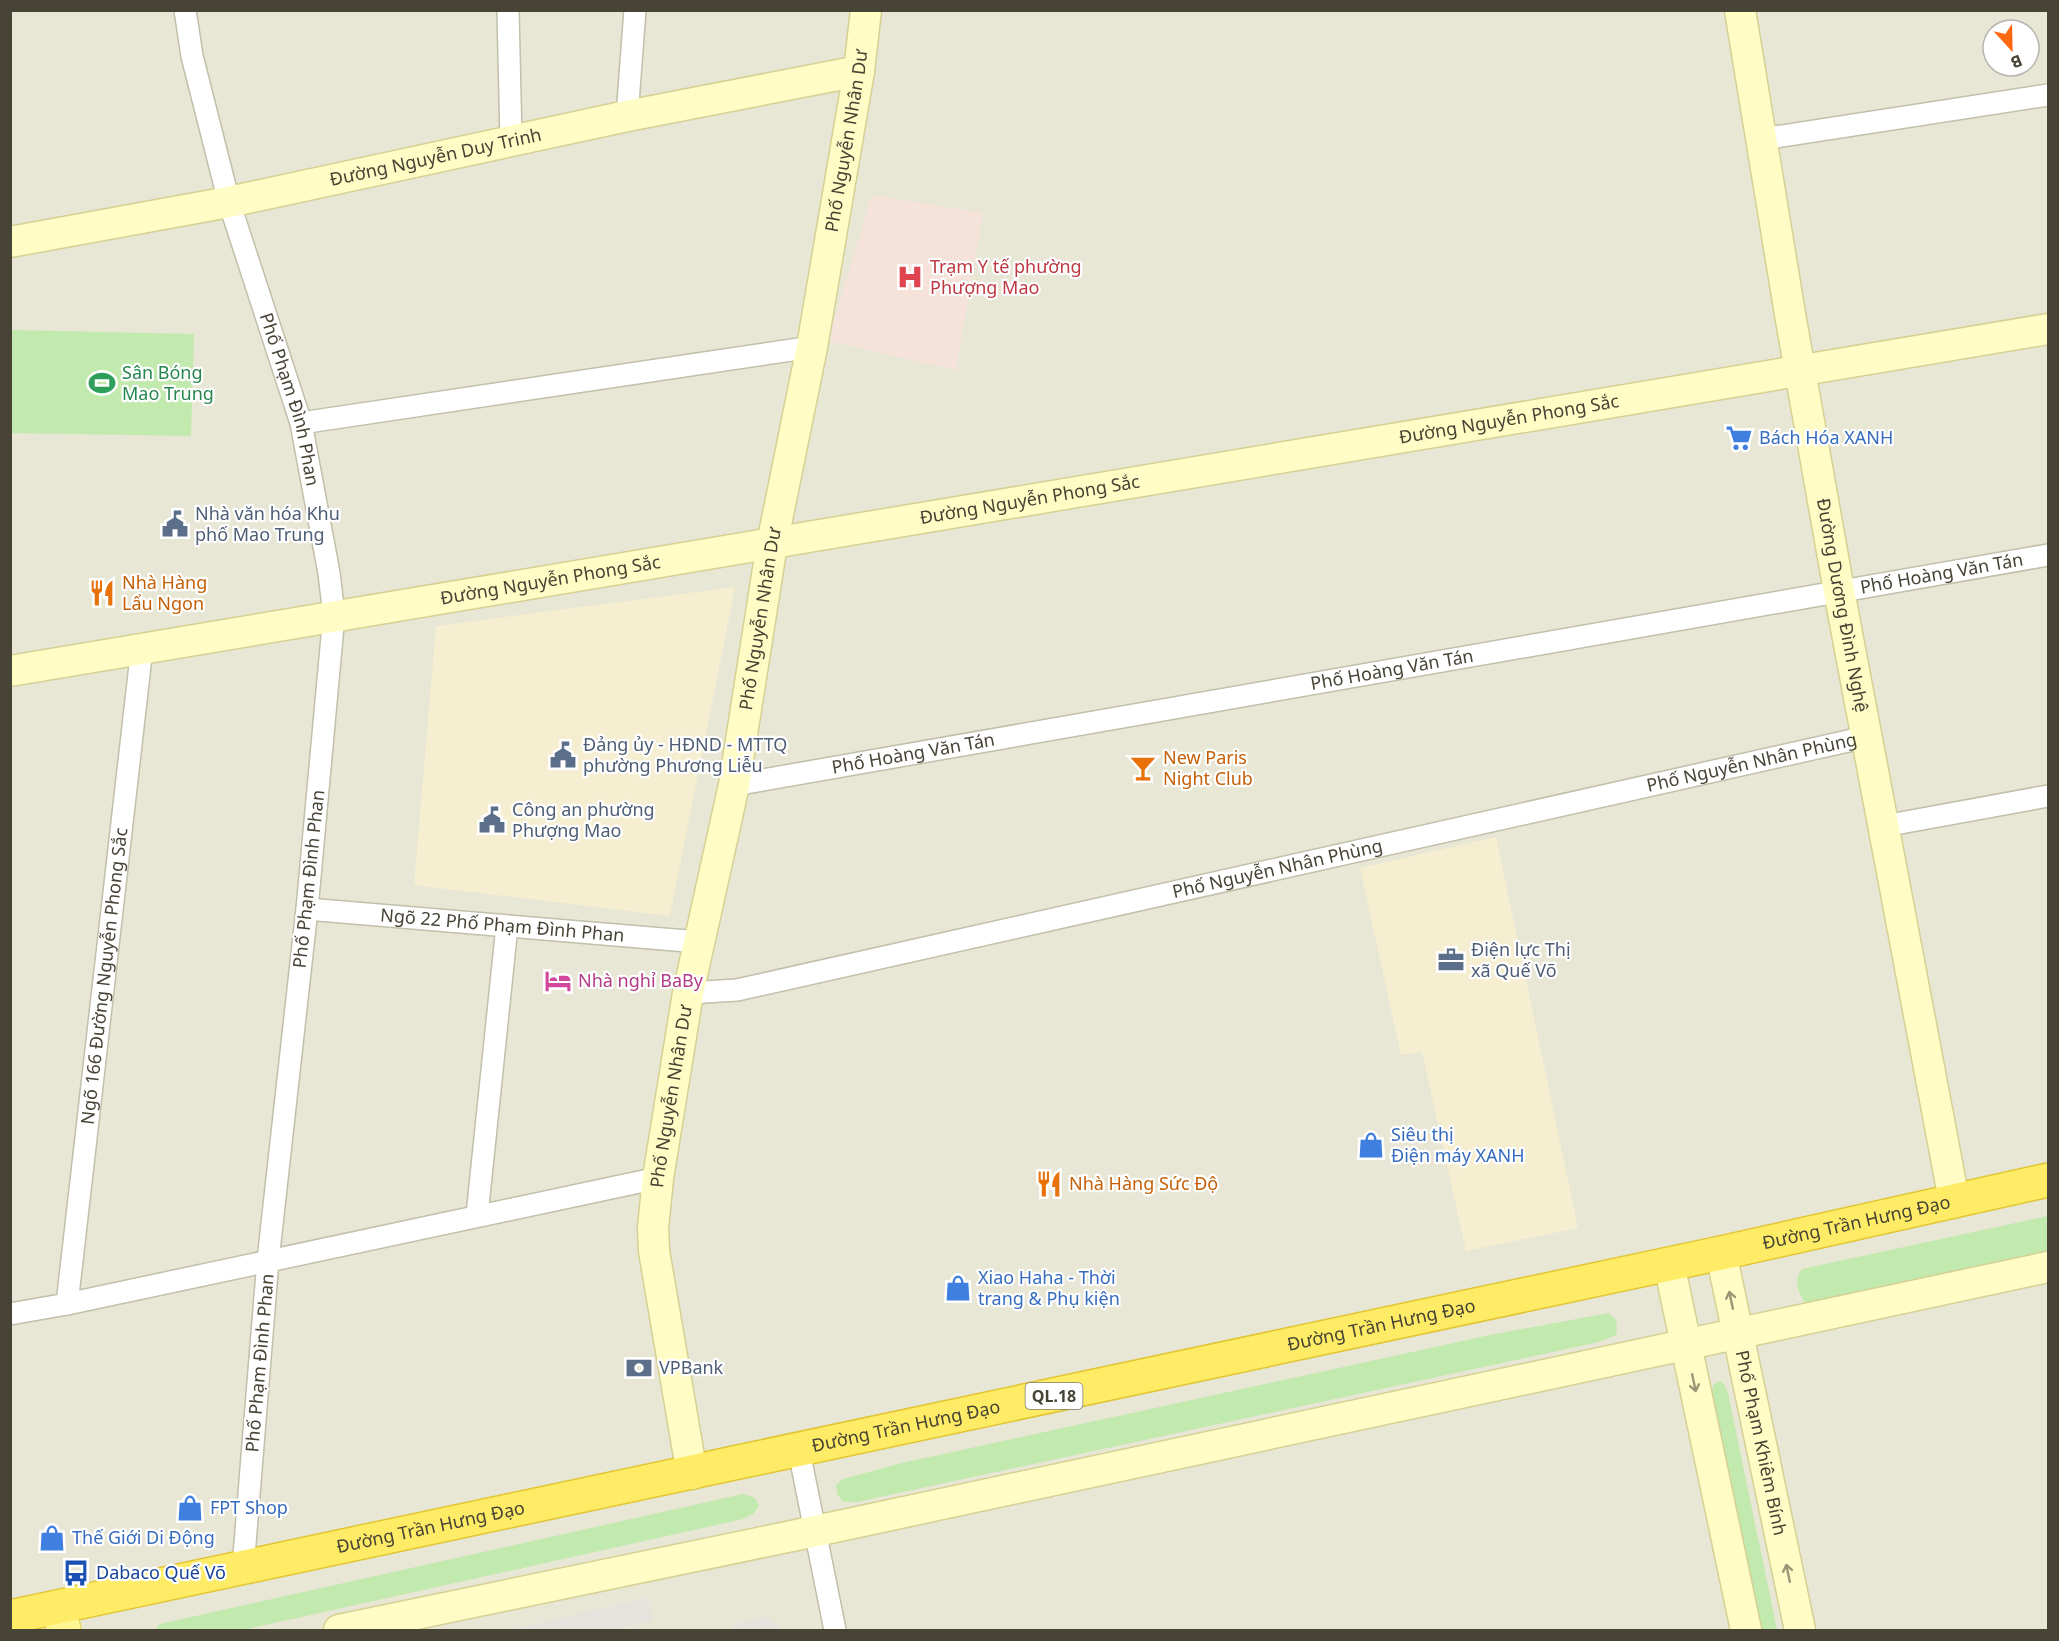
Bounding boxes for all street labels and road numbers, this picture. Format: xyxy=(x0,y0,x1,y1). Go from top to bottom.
street label: Phố Nguyễn Nhân Dư xyxy=(819,47,872,234)
street label: Đường Nguyễn Duy Trinh xyxy=(327,122,543,191)
street label: Phố Phạm Đình Phan xyxy=(255,309,326,488)
street label: Đường Nguyễn Phong Sắc xyxy=(1397,388,1621,449)
street label: Đường Nguyễn Phong Sắc xyxy=(918,469,1142,529)
street label: Đường Dương Đình Nghệ xyxy=(1812,496,1875,714)
street label: Phố Nguyễn Nhân Dư xyxy=(733,524,786,712)
street label: Phố Hoàng Văn Tán xyxy=(1858,547,2025,599)
street label: Đường Nguyễn Phong Sắc xyxy=(438,549,662,610)
street label: Phố Hoàng Văn Tán xyxy=(1308,643,1475,695)
street label: Phố Nguyễn Nhân Phùng xyxy=(1644,726,1859,797)
street label: Phố Hoàng Văn Tán xyxy=(830,727,996,779)
street label: Phố Phạm Đình Phan xyxy=(287,789,329,969)
street label: Ngõ 166 Đường Nguyễn Phong Sắc xyxy=(75,826,132,1126)
street label: Phố Nguyễn Nhân Phùng xyxy=(1170,833,1385,903)
street label: Ngõ 22 Phố Phạm Đình Phan xyxy=(379,902,625,947)
street label: Phố Nguyễn Nhân Dư xyxy=(644,1002,697,1189)
street label: Đường Trần Hưng Đạo xyxy=(1760,1189,1952,1254)
street label: Phố Phạm Đình Phan xyxy=(239,1273,279,1453)
street label: Đường Trần Hưng Đạo xyxy=(1285,1293,1477,1356)
street label: Phố Phạm Khiêm Bính xyxy=(1731,1348,1793,1537)
road number: QL.18 xyxy=(1026,1383,1082,1409)
street label: Đường Trần Hưng Đạo xyxy=(809,1394,1002,1457)
street label: Đường Trần Hưng Đạo xyxy=(334,1495,527,1558)

